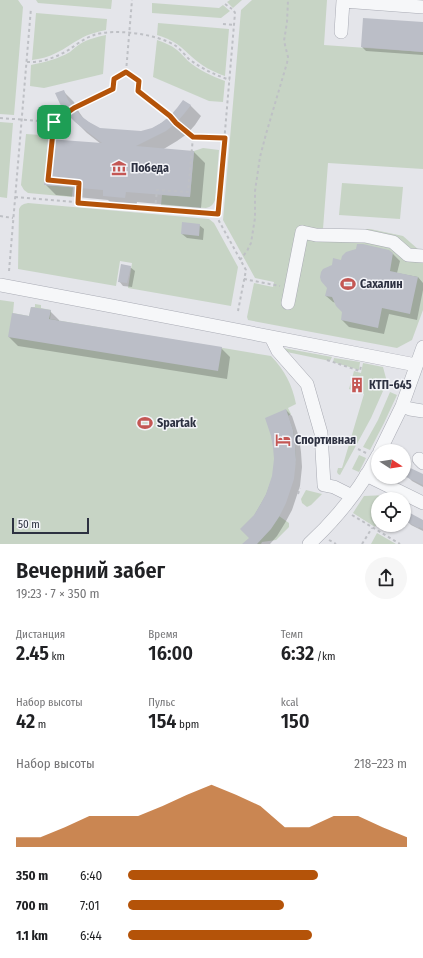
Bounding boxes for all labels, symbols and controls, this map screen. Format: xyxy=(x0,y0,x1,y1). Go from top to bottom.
pin xyxy=(37,105,71,139)
icon: arrive xyxy=(43,111,65,133)
museum icon: Победа xyxy=(110,159,128,177)
place label: Победа xyxy=(131,161,169,175)
sports icon: Сахалин xyxy=(339,275,357,293)
place label: Сахалин xyxy=(360,277,403,291)
building icon: КТП-645 xyxy=(348,376,366,394)
place label: КТП-645 xyxy=(369,378,412,392)
sports icon: Spartak xyxy=(136,414,154,432)
place label: Spartak xyxy=(157,416,197,430)
hotel icon: Спортивная xyxy=(274,431,292,449)
place label: Спортивная xyxy=(295,433,356,447)
north arrow xyxy=(371,444,411,484)
map controls xyxy=(371,444,411,532)
button: locate xyxy=(371,492,411,532)
scale bar xyxy=(12,516,89,535)
text: 50 m xyxy=(18,518,40,531)
text: Вечерний забег xyxy=(16,557,165,584)
button: share xyxy=(365,557,407,599)
text: 19:23 · 7 × 350 m xyxy=(16,586,100,601)
text: Дистанция xyxy=(16,628,65,641)
text: Время xyxy=(148,628,178,641)
text: Темп xyxy=(281,628,303,641)
text: 2.45 xyxy=(16,641,49,665)
text: 16:00 xyxy=(148,641,193,665)
text: 6:32 xyxy=(281,641,314,665)
text: km xyxy=(49,650,65,663)
text: /km xyxy=(314,650,336,663)
text: Набор высоты xyxy=(16,696,83,709)
text: Пульс xyxy=(148,696,175,709)
text: kcal xyxy=(281,696,298,709)
text: 42 xyxy=(16,709,35,733)
text: 154 xyxy=(148,709,176,733)
text: 150 xyxy=(281,709,309,733)
text: m xyxy=(35,718,46,731)
text: bpm xyxy=(176,718,199,731)
text: Набор высоты xyxy=(16,756,95,771)
text: 218–223 m xyxy=(354,756,407,771)
text: 350 m xyxy=(16,868,48,883)
text: 6:40 xyxy=(80,868,102,883)
text: 700 m xyxy=(16,898,48,913)
text: 7:01 xyxy=(80,898,100,913)
text: 1.1 km xyxy=(16,928,48,943)
text: 6:44 xyxy=(80,928,102,943)

